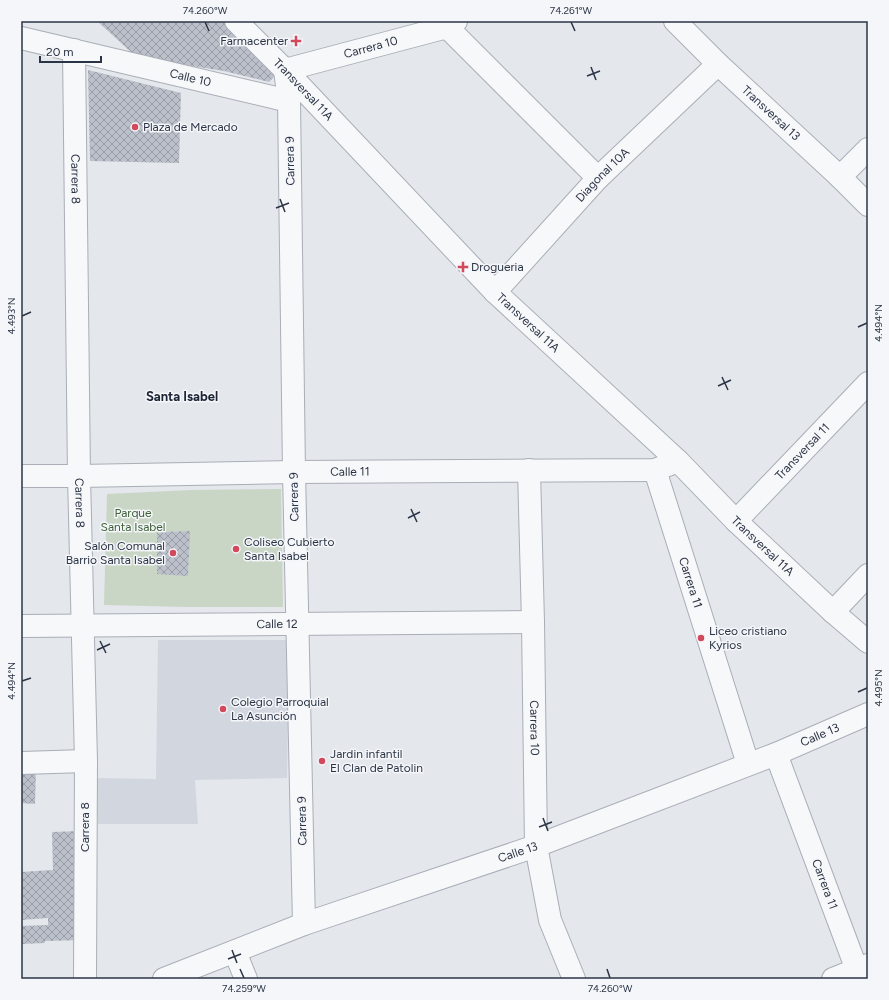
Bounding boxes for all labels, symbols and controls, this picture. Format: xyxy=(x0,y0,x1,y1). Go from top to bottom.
text: 74.260°W xyxy=(183,4,228,17)
text: 74.261°W xyxy=(550,4,593,17)
street label: Carrera 10 xyxy=(342,33,399,61)
place label: Farmacenter xyxy=(220,34,288,48)
marker: Farmacenter xyxy=(291,36,301,46)
scale bar xyxy=(40,38,101,64)
text: 20 m xyxy=(46,45,74,59)
street label: Transversal 11A xyxy=(270,55,336,124)
street label: Calle 10 xyxy=(168,66,213,90)
street label: Transversal 13 xyxy=(739,83,803,143)
place label: Plaza de Mercado xyxy=(143,120,238,134)
marker: Plaza de Mercado xyxy=(130,122,140,132)
street label: Carrera 9 xyxy=(283,136,297,186)
street label: Diagonal 10A xyxy=(573,145,632,205)
street label: Carrera 8 xyxy=(68,154,83,204)
place label: Drogueria xyxy=(471,260,524,274)
marker: Drogueria xyxy=(458,262,468,272)
street label: Transversal 11A xyxy=(494,290,563,355)
text: 4.493°N xyxy=(5,297,18,335)
text: 4.494°N xyxy=(872,304,885,342)
district label: Santa Isabel xyxy=(146,389,218,404)
street label: Transversal 11 xyxy=(772,421,832,483)
street label: Calle 11 xyxy=(330,465,370,479)
street label: Carrera 9 xyxy=(287,472,301,522)
street label: Carrera 8 xyxy=(72,478,87,528)
park label: Parque Santa Isabel xyxy=(101,506,165,534)
street label: Transversal 11A xyxy=(728,513,797,579)
place label: Coliseo Cubierto Santa Isabel xyxy=(244,535,334,563)
place label: Salón Comunal Barrio Santa Isabel xyxy=(66,539,165,567)
marker: Coliseo Cubierto Santa Isabel xyxy=(231,544,241,554)
marker: Salón Comunal Barrio Santa Isabel xyxy=(168,548,178,558)
street label: Carrera 11 xyxy=(676,555,705,610)
street label: Calle 12 xyxy=(256,617,298,631)
place label: Liceo cristiano Kyrios xyxy=(709,624,787,652)
marker: Liceo cristiano Kyrios xyxy=(696,633,706,643)
text: 4.494°N xyxy=(5,662,18,700)
text: 4.495°N xyxy=(872,669,885,707)
place label: Colegio Parroquial La Asunción xyxy=(231,695,329,723)
street label: Carrera 10 xyxy=(527,700,542,756)
marker: Colegio Parroquial La Asunción xyxy=(218,704,228,714)
street label: Calle 13 xyxy=(798,720,841,750)
place label: Jardin infantil El Clan de Patolin xyxy=(330,747,423,775)
marker: Jardin infantil El Clan de Patolin xyxy=(317,756,327,766)
street label: Carrera 9 xyxy=(295,796,309,846)
street label: Carrera 8 xyxy=(78,802,92,852)
street label: Calle 13 xyxy=(496,839,540,865)
street label: Carrera 11 xyxy=(809,857,841,911)
text: 74.259°W xyxy=(222,982,266,995)
text: 74.260°W xyxy=(588,982,633,995)

